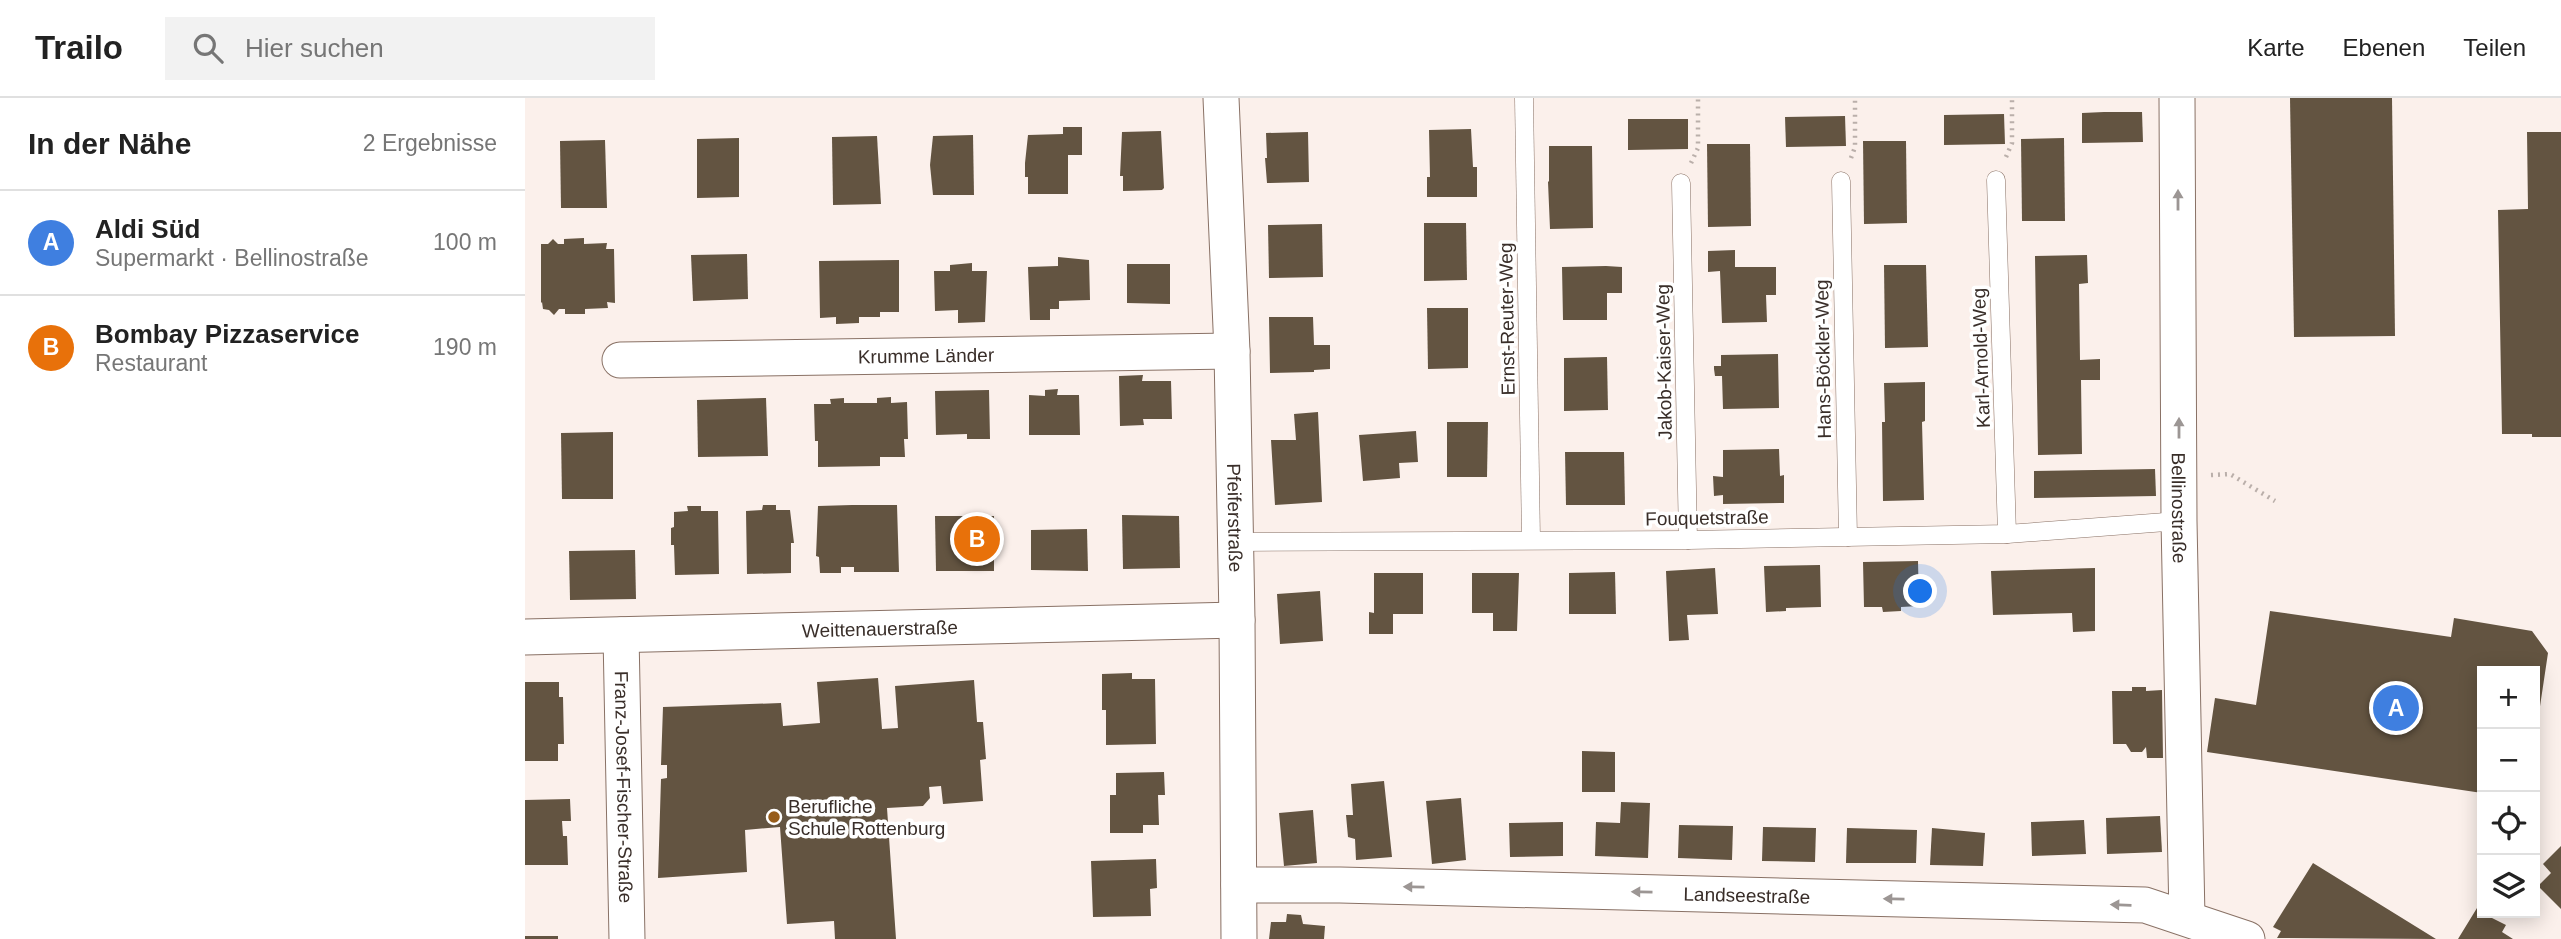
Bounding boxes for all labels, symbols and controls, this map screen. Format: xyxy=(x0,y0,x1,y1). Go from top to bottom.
search box xyxy=(165,17,655,80)
text: Trailo xyxy=(35,29,123,66)
icon: search xyxy=(189,29,227,67)
text: Hier suchen xyxy=(245,33,384,63)
text: Karte xyxy=(2247,34,2305,61)
text: Ebenen xyxy=(2343,34,2425,61)
text: Teilen xyxy=(2463,34,2526,61)
text: In der Nähe xyxy=(28,127,191,160)
text: 2 Ergebnisse xyxy=(363,130,497,156)
one-way arrow xyxy=(2172,189,2184,211)
text: Aldi Süd xyxy=(95,214,200,244)
text: A xyxy=(43,229,59,255)
text: 100 m xyxy=(433,229,497,255)
street label: Ernst-Reuter-Weg xyxy=(1495,242,1519,396)
text: Supermarkt · Bellinostraße xyxy=(95,245,369,271)
street label: Hans-Böckler-Weg xyxy=(1811,279,1835,439)
street label: Jakob-Kaiser-Weg xyxy=(1652,284,1676,440)
street label: Karl-Arnold-Weg xyxy=(1968,288,1994,428)
text: Bombay Pizzaservice xyxy=(95,319,359,349)
text: B xyxy=(43,334,59,360)
text: 190 m xyxy=(433,334,497,360)
street label: Krumme Länder xyxy=(858,344,995,367)
text: Restaurant xyxy=(95,350,208,376)
one-way arrow xyxy=(2173,417,2185,439)
street label: Bellinostraße xyxy=(2168,452,2190,564)
street label: Pfeiferstraße xyxy=(1224,463,1247,572)
street label: Fouquetstraße xyxy=(1645,506,1769,530)
pin: B xyxy=(954,513,1000,565)
your location xyxy=(1903,574,1937,608)
street label: Weittenauerstraße xyxy=(802,616,958,641)
map controls xyxy=(2477,666,2540,918)
button: + xyxy=(2477,666,2540,729)
street label: Franz-Josef-Fischer-Straße xyxy=(611,671,637,903)
pin: A xyxy=(2373,682,2419,734)
button: − xyxy=(2477,729,2540,792)
button: locate xyxy=(2477,792,2540,855)
place label: Berufliche Schule Rottenburg xyxy=(788,796,945,839)
marker: Berufliche Schule Rottenburg xyxy=(766,809,782,825)
button: layers xyxy=(2477,855,2540,918)
one-way arrow xyxy=(1403,881,1425,892)
street label: Landseestraße xyxy=(1683,883,1811,907)
one-way arrow xyxy=(1631,887,1653,898)
one-way arrow xyxy=(1883,893,1905,904)
one-way arrow xyxy=(2110,899,2132,910)

